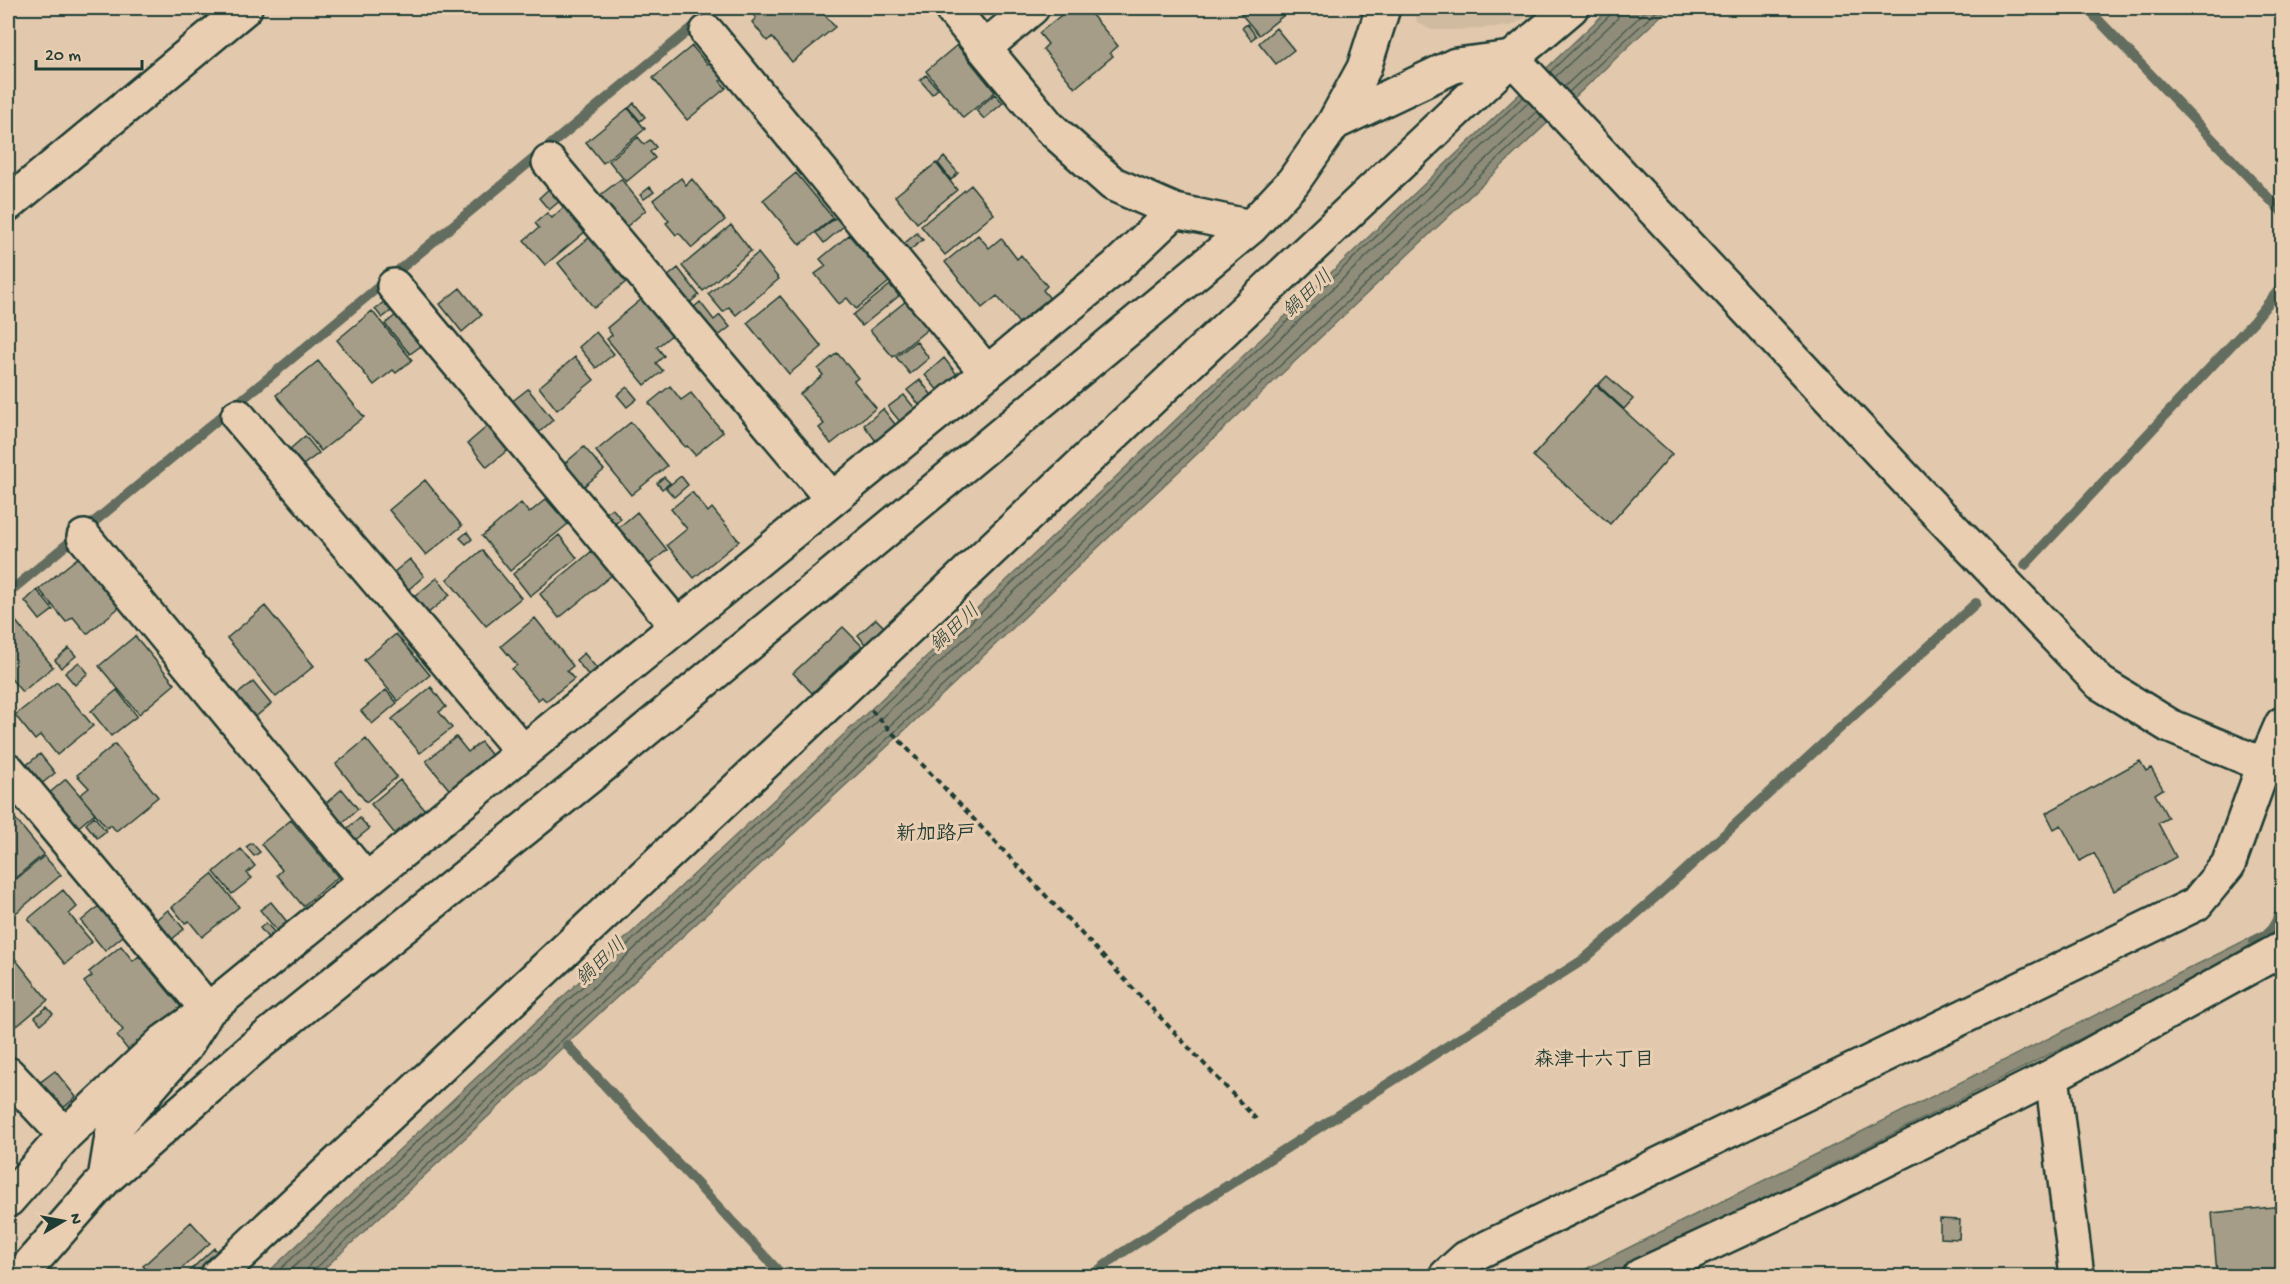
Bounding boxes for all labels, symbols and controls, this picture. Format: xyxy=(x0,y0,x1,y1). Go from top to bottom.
scale bar xyxy=(36,33,142,71)
text: 20 m xyxy=(45,46,81,67)
water label: 鍋田川 xyxy=(1279,265,1339,324)
water label: 鍋田川 xyxy=(926,599,986,658)
district label: 新加路戸 xyxy=(896,822,976,847)
water label: 鍋田川 xyxy=(572,933,632,992)
district label: 森津十六丁目 xyxy=(1534,1048,1654,1073)
north arrow xyxy=(33,1191,93,1251)
text: N xyxy=(64,1212,85,1226)

